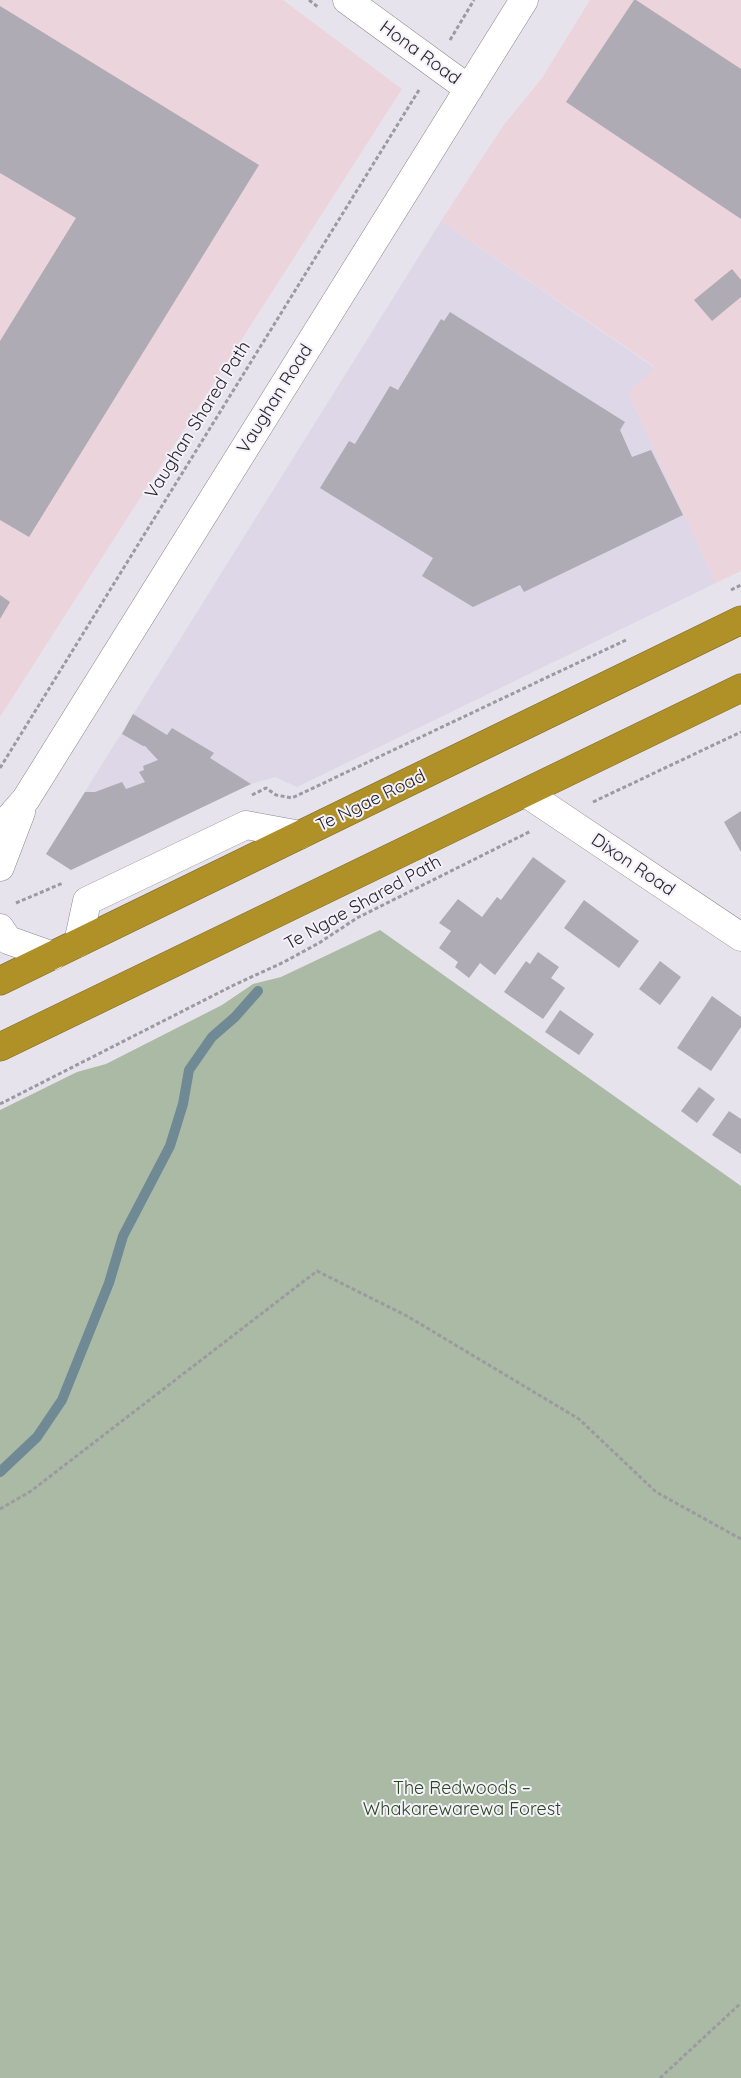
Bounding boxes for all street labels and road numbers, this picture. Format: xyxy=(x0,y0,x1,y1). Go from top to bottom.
street label: Hona Road xyxy=(375,16,465,90)
street label: Vaughan Shared Path xyxy=(141,337,255,503)
street label: Vaughan Road xyxy=(233,340,317,458)
street label: Te Ngae Road xyxy=(313,765,429,837)
street label: Dixon Road xyxy=(587,829,679,901)
street label: Te Ngae Shared Path xyxy=(281,851,445,955)

